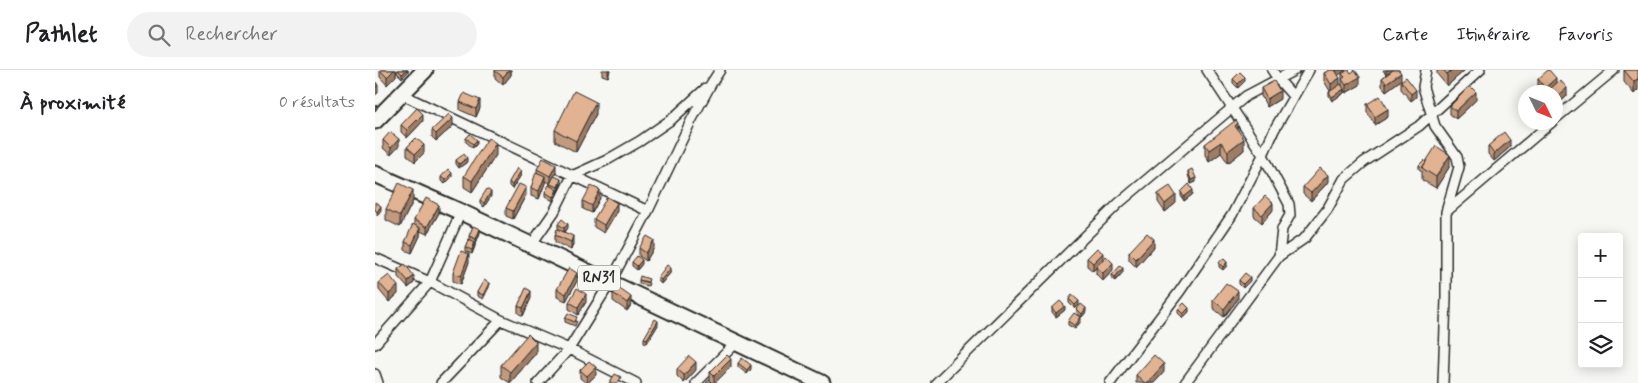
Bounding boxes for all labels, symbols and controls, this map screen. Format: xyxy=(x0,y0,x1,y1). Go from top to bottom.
search box xyxy=(127,12,477,57)
text: Pathlet xyxy=(25,19,97,50)
icon: search xyxy=(145,21,173,49)
text: Rechercher xyxy=(185,22,278,47)
text: Carte xyxy=(1382,23,1428,47)
text: Itinéraire xyxy=(1456,23,1530,47)
text: Favoris xyxy=(1558,23,1613,47)
north arrow xyxy=(1518,85,1563,130)
text: À proximité xyxy=(20,89,126,117)
text: 0 résultats xyxy=(279,92,355,113)
map controls xyxy=(1578,233,1623,368)
button: + xyxy=(1578,233,1623,278)
road number: RN31 xyxy=(578,266,620,290)
button: − xyxy=(1578,278,1623,323)
button: layers xyxy=(1578,323,1623,368)

